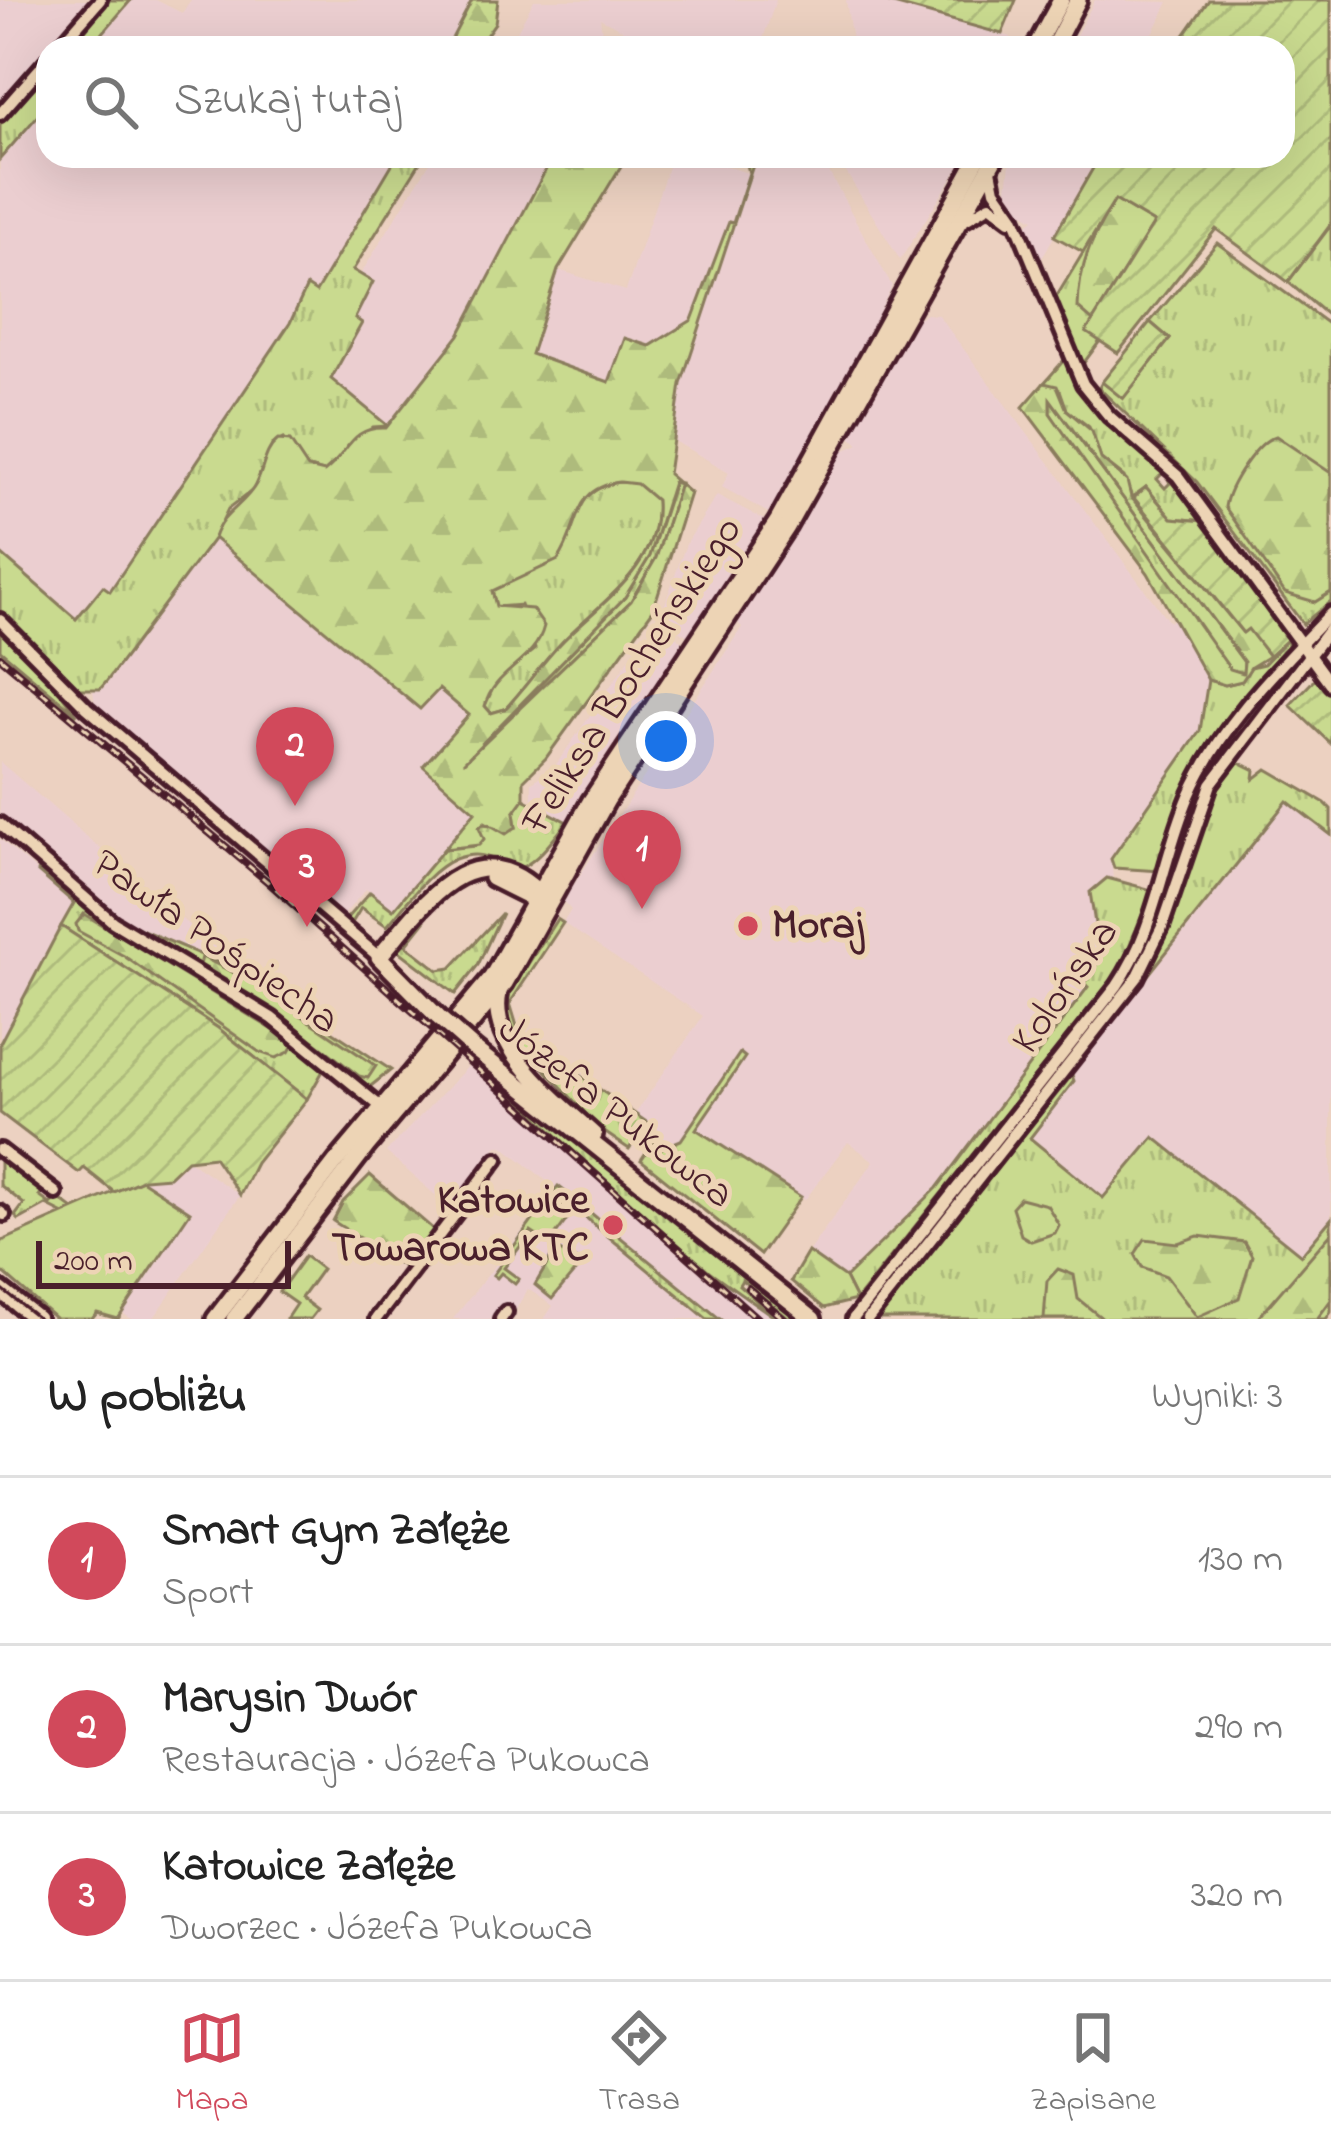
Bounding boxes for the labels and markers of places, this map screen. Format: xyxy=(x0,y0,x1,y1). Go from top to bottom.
pin: 2 xyxy=(256,707,334,806)
pin: 1 xyxy=(603,810,681,909)
pin: 3 xyxy=(268,828,346,927)
place label: Moraj xyxy=(772,896,865,957)
marker: Moraj xyxy=(735,913,761,939)
place label: Katowice Towarowa KTC xyxy=(331,1171,590,1280)
marker: Katowice Towarowa KTC xyxy=(600,1212,626,1238)

